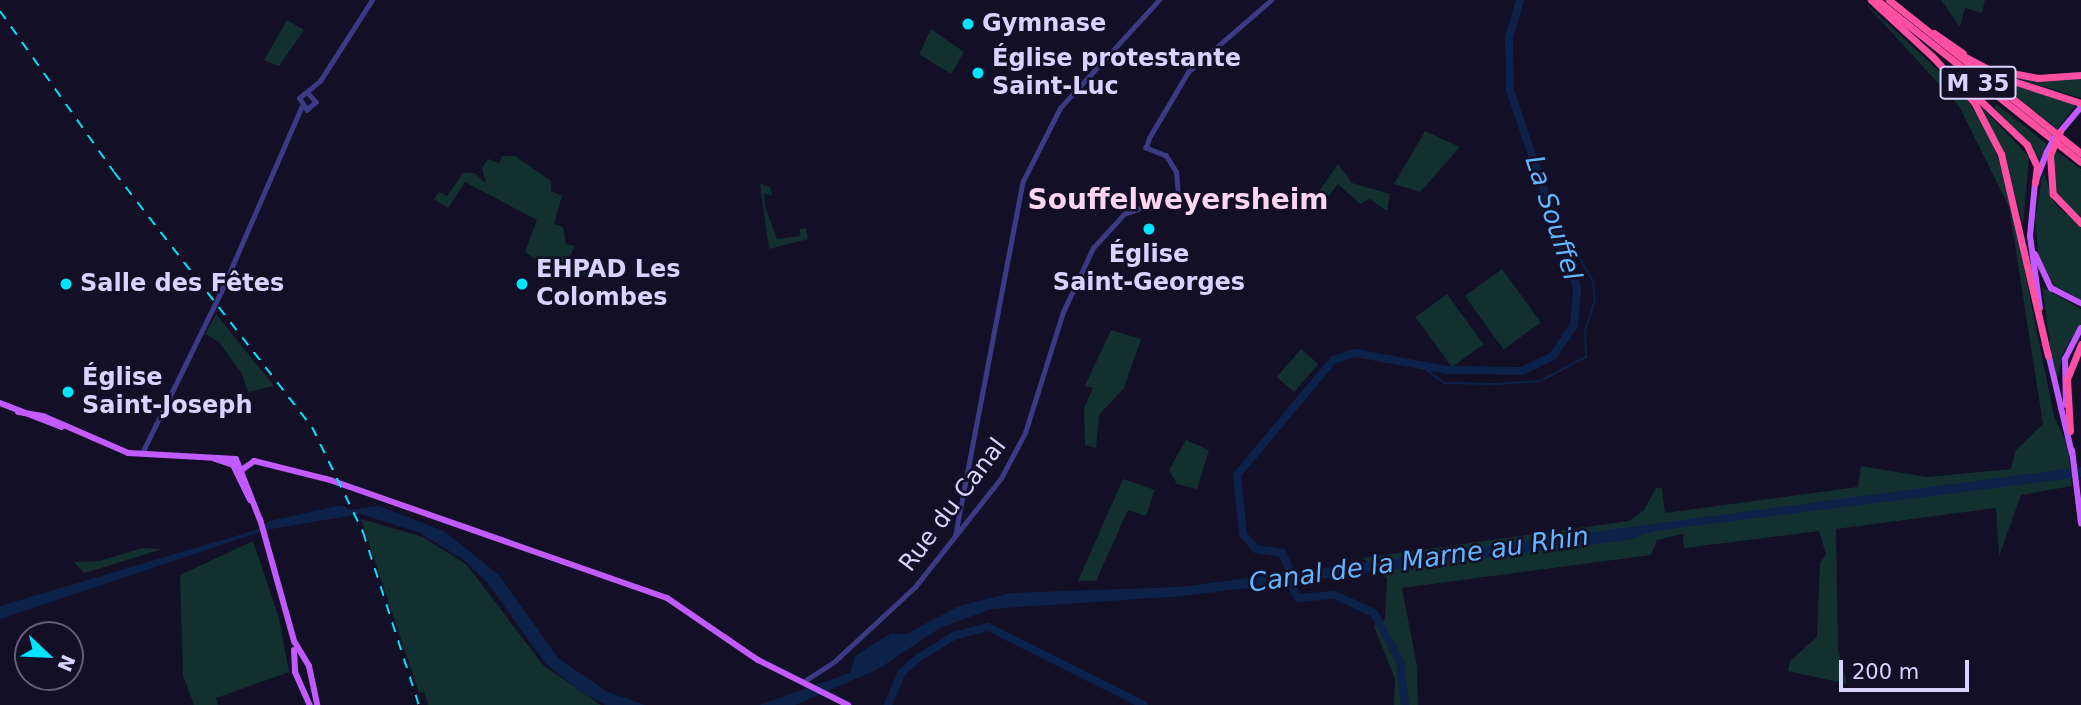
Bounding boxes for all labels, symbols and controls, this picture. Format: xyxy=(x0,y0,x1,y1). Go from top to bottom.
place label: Gymnase xyxy=(982,10,1106,38)
marker: Gymnase xyxy=(960,16,976,32)
place label: Église protestante Saint-Luc xyxy=(992,45,1241,101)
road number: M 35 xyxy=(1940,64,2016,102)
marker: Église protestante Saint-Luc xyxy=(970,65,986,81)
water label: La Souffel xyxy=(1518,152,1588,284)
district label: Souffelweyersheim xyxy=(1028,183,1328,217)
marker: Église Saint-Georges xyxy=(1141,221,1157,237)
place label: Église Saint-Georges xyxy=(1053,241,1245,297)
place label: EHPAD Les Colombes xyxy=(536,256,681,312)
place label: Salle des Fêtes xyxy=(80,270,284,298)
marker: Salle des Fêtes xyxy=(58,276,74,292)
marker: EHPAD Les Colombes xyxy=(514,276,530,292)
place label: Église Saint-Joseph xyxy=(82,364,252,420)
marker: Église Saint-Joseph xyxy=(60,384,76,400)
street label: Rue du Canal xyxy=(894,433,1012,577)
water label: Canal de la Marne au Rhin xyxy=(1247,521,1591,599)
north arrow xyxy=(14,621,84,691)
scale bar xyxy=(1843,646,1972,690)
text: N xyxy=(53,652,80,675)
text: 200 m xyxy=(1852,660,1919,684)

